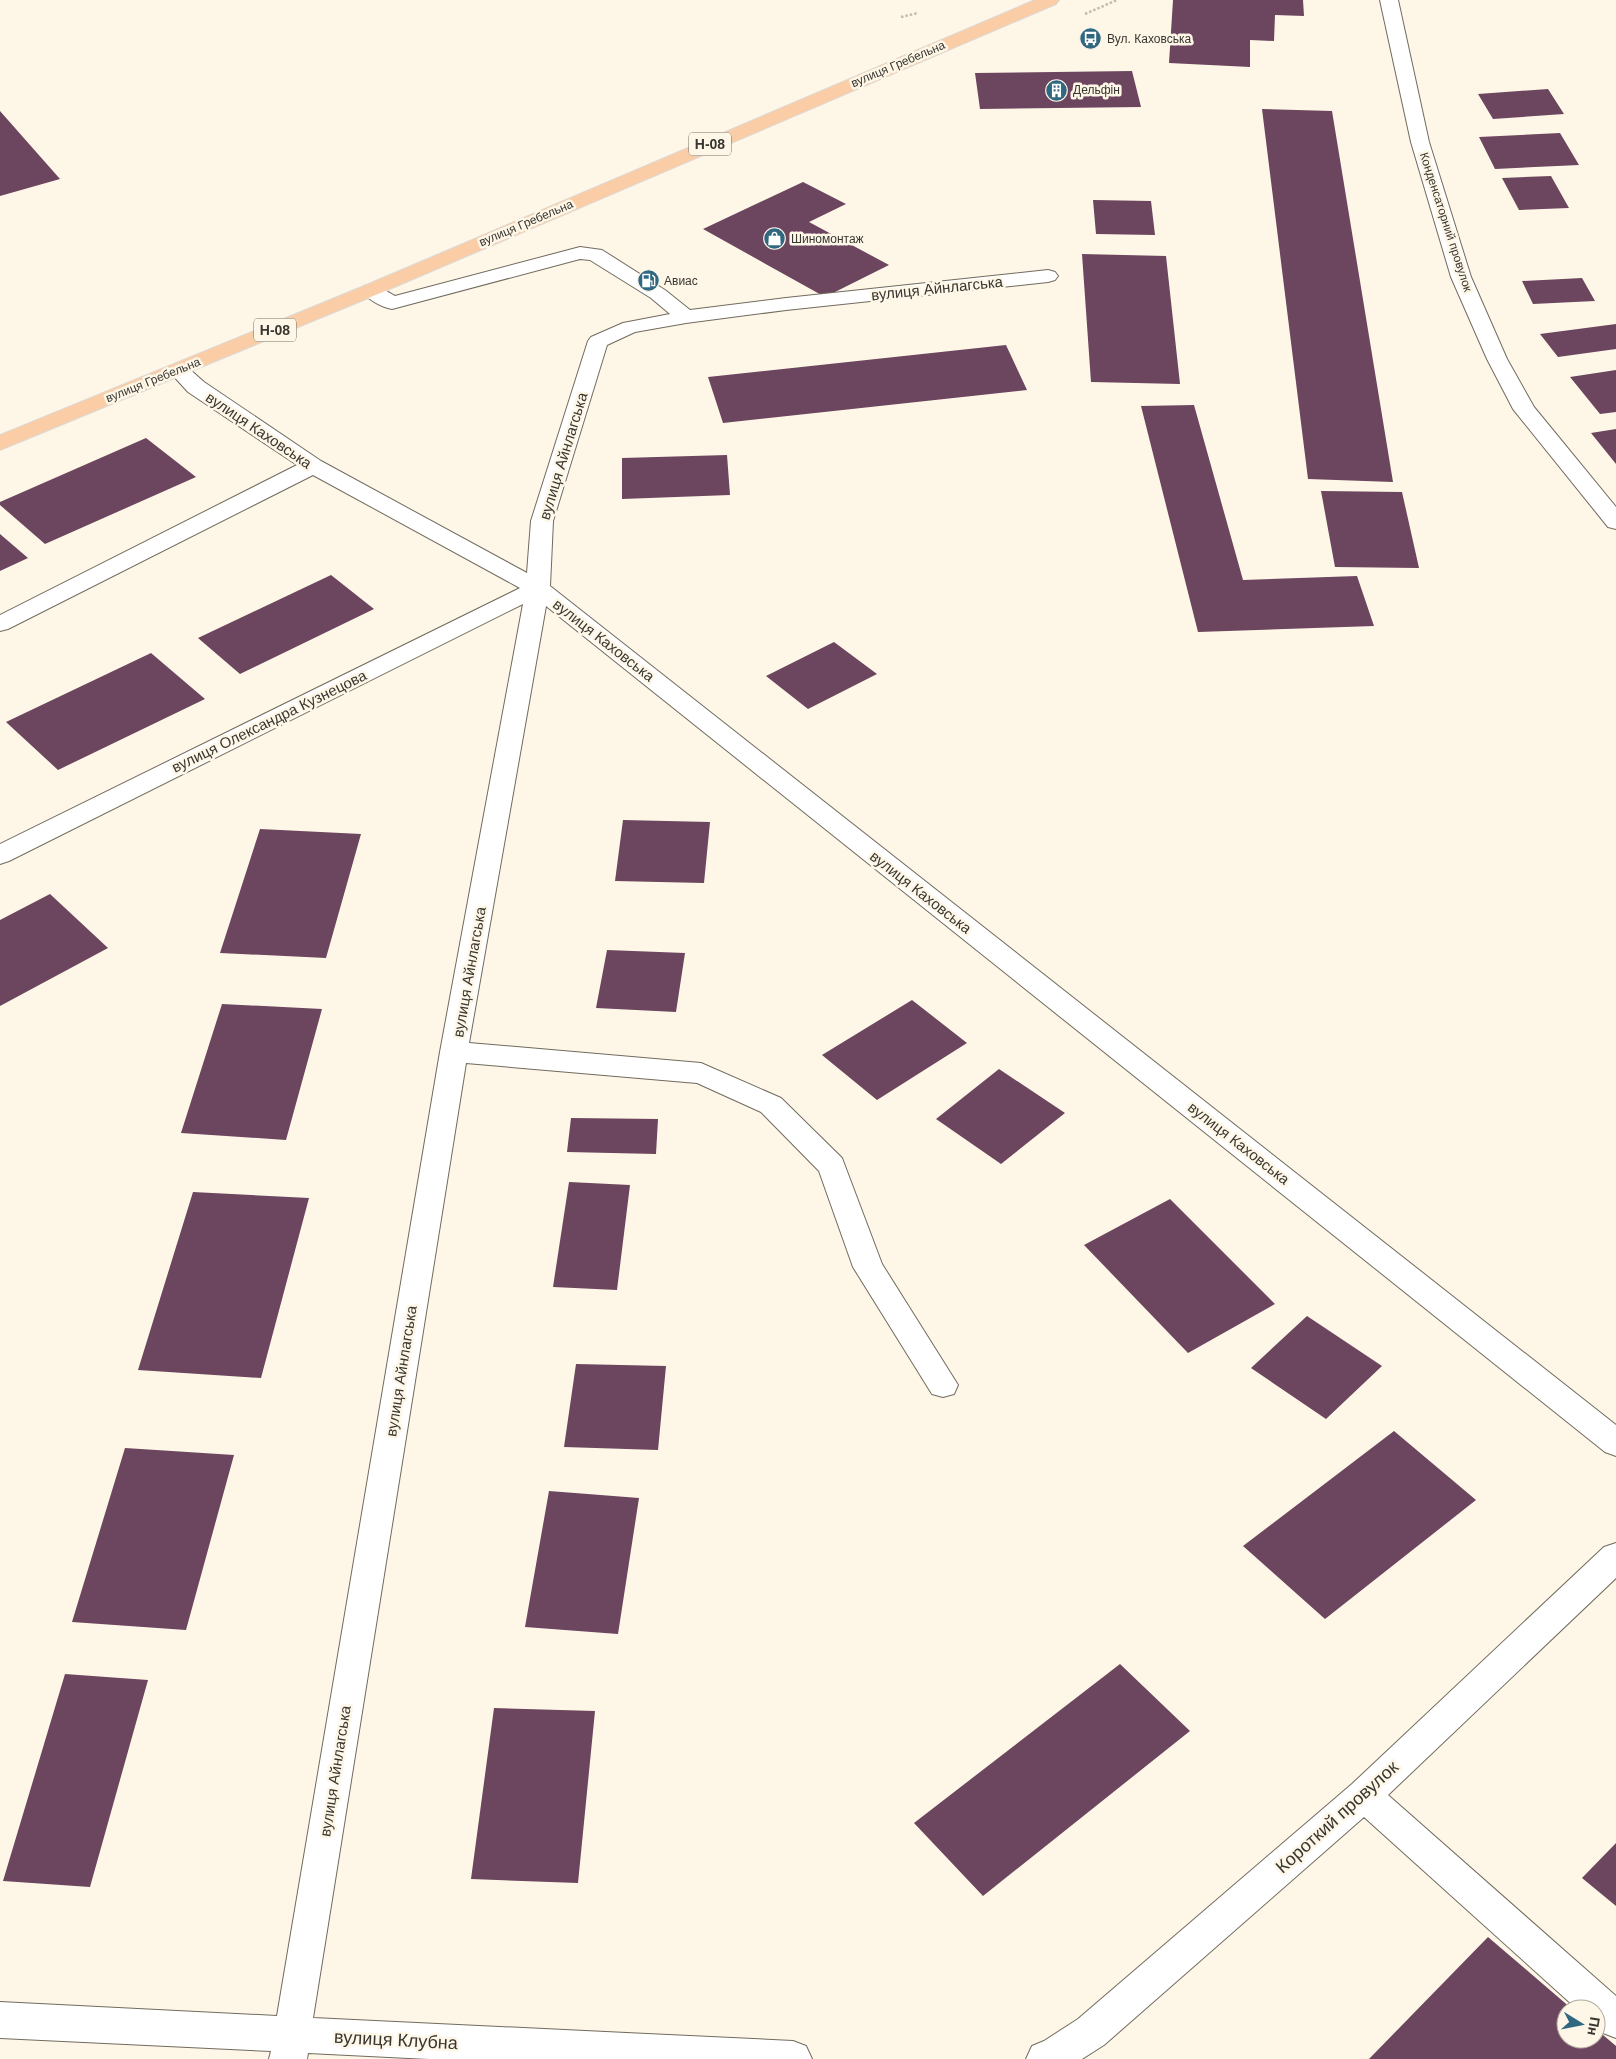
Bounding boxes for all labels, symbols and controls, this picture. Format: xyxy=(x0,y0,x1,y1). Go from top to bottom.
bus stop icon: Вул. Каховська xyxy=(1079,27,1103,51)
place label: Вул. Каховська xyxy=(1107,32,1191,46)
street label: вулиця Гребельна xyxy=(849,38,947,90)
building icon: Дельфін xyxy=(1045,78,1069,102)
place label: Дельфін xyxy=(1073,83,1120,97)
road number: Н-08 xyxy=(689,132,731,156)
street label: Конденсаторний провулок xyxy=(1417,150,1475,294)
street label: вулиця Гребельна xyxy=(477,197,575,249)
shop icon: Шиномонтаж xyxy=(763,227,787,251)
place label: Шиномонтаж xyxy=(791,232,864,246)
fuel station icon: Авиас xyxy=(636,269,660,293)
street label: вулиця Айнлагська xyxy=(870,273,1004,303)
place label: Авиас xyxy=(664,274,698,288)
road number: Н-08 xyxy=(254,318,296,342)
street label: вулиця Гребельна xyxy=(104,354,203,405)
street label: вулиця Каховська xyxy=(203,388,316,472)
street label: вулиця Айнлагська xyxy=(536,390,591,522)
street label: вулиця Каховська xyxy=(550,595,659,685)
street label: вулиця Олександра Кузнецова xyxy=(169,666,370,776)
street label: вулиця Каховська xyxy=(867,847,976,937)
street label: вулиця Айнлагська xyxy=(449,905,489,1039)
street label: вулиця Каховська xyxy=(1185,1098,1294,1188)
street label: вулиця Айнлагська xyxy=(382,1304,420,1438)
street label: вулиця Айнлагська xyxy=(316,1704,354,1838)
street label: Короткий провулок xyxy=(1272,1757,1402,1877)
north arrow xyxy=(1556,1999,1606,2049)
text: Пн xyxy=(1584,2016,1603,2037)
street label: вулиця Клубна xyxy=(334,2027,459,2053)

